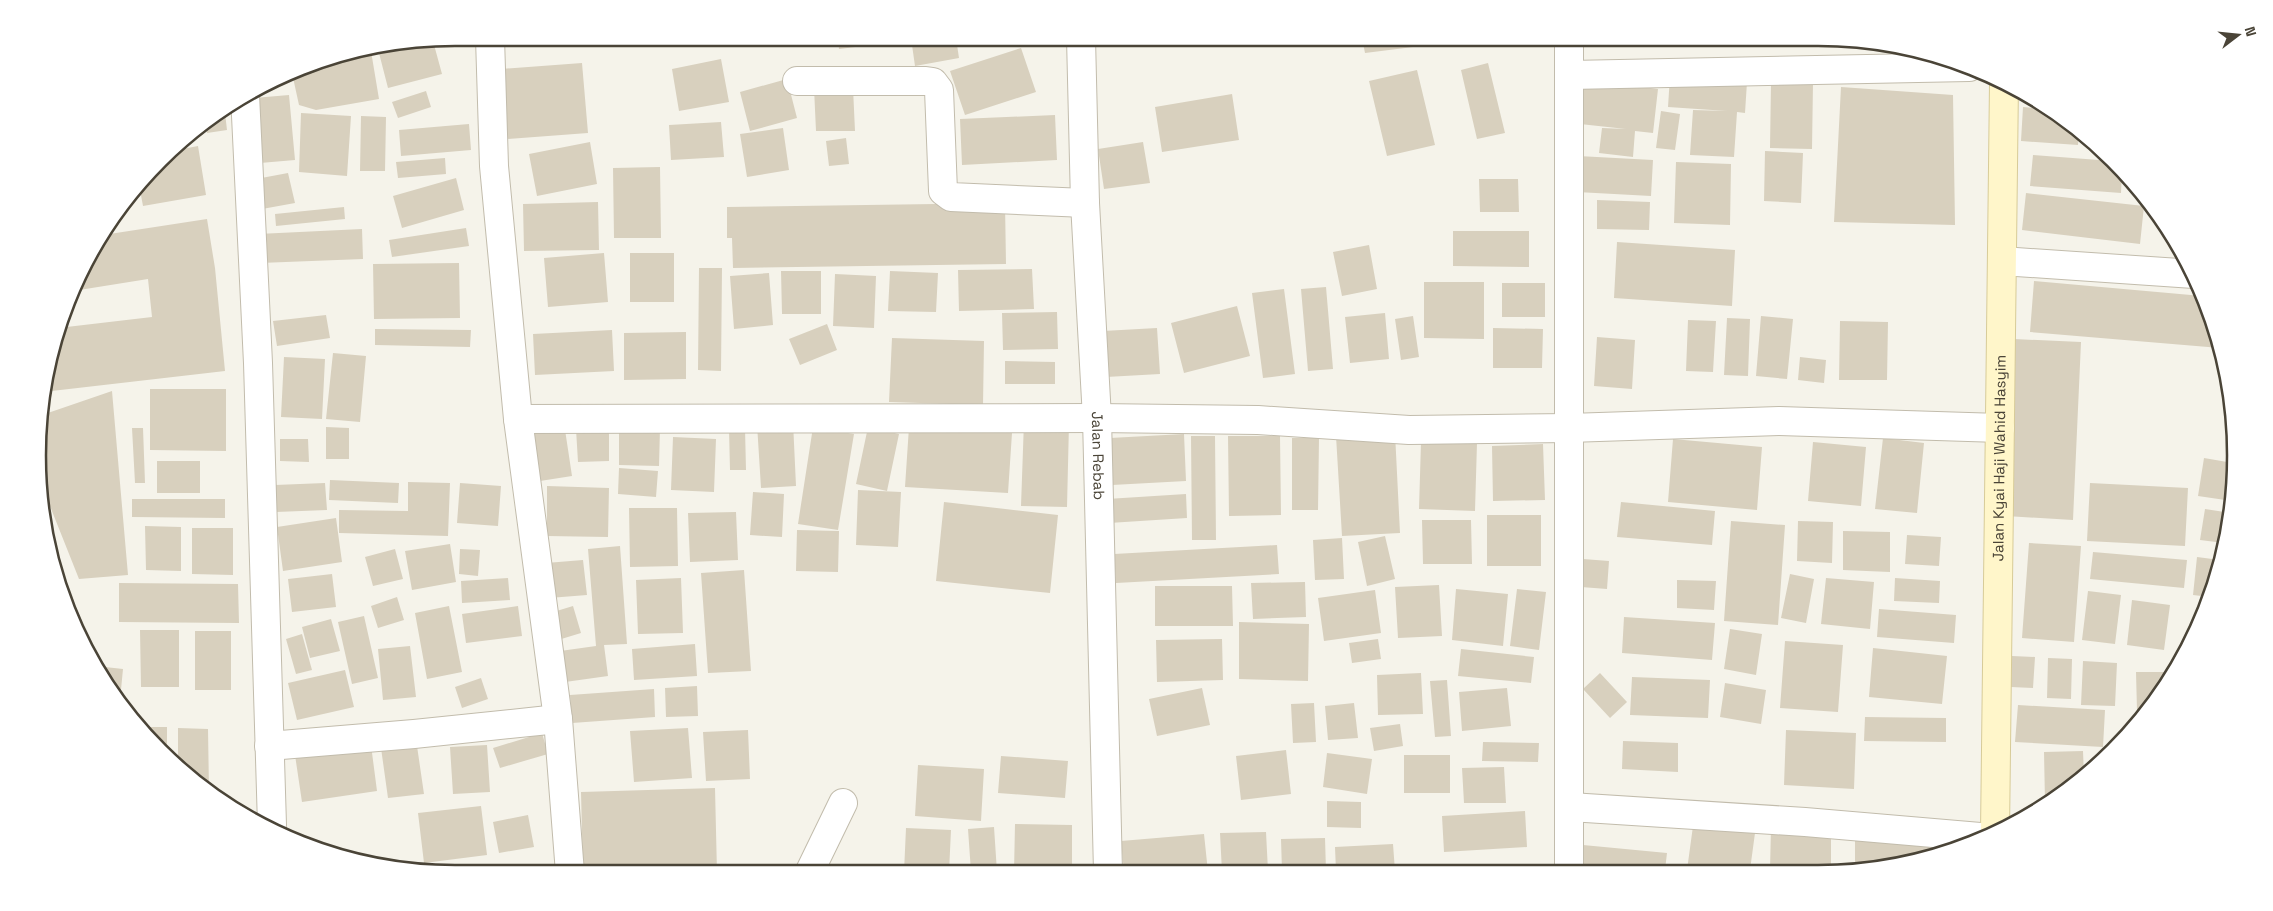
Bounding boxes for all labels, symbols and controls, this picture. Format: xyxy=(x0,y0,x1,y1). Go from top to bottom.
north arrow xyxy=(2213,10,2263,60)
text: N xyxy=(2241,24,2260,38)
street label: Jalan Kyai Haji Wahid Hasyim xyxy=(1988,355,2010,562)
street label: Jalan Rebab xyxy=(1088,411,1109,500)

